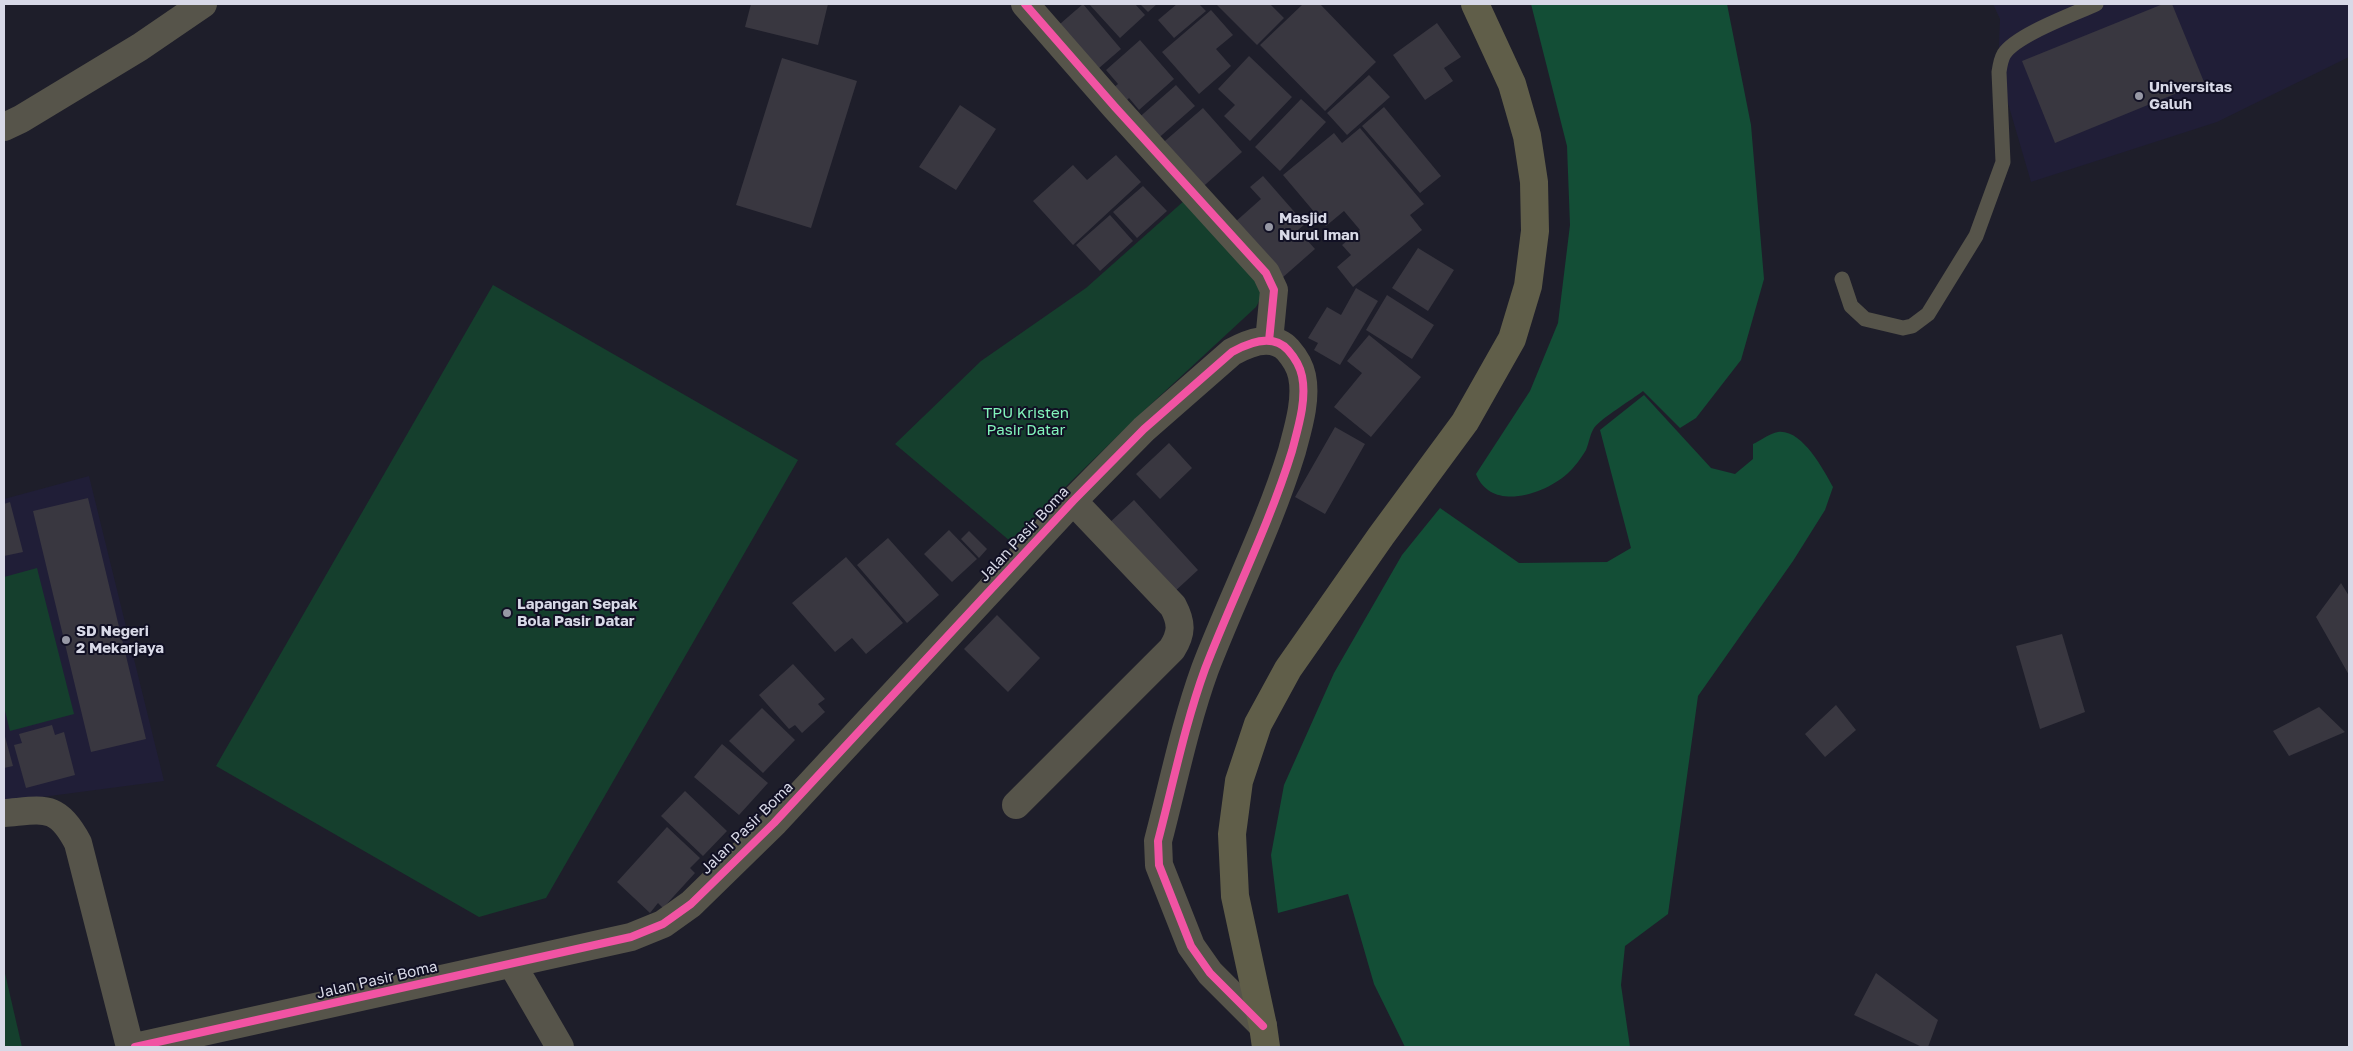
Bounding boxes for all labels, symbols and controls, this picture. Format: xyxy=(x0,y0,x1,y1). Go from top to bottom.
place label: Universitas Galuh xyxy=(2149,78,2232,113)
marker: Universitas Galuh xyxy=(2133,90,2145,102)
place label: Masjid Nurul Iman xyxy=(1279,209,1359,244)
marker: Masjid Nurul Iman xyxy=(1263,221,1275,233)
park label: TPU Kristen Pasir Datar xyxy=(983,404,1069,439)
street label: Jalan Pasir Boma xyxy=(975,483,1073,585)
place label: Lapangan Sepak Bola Pasir Datar xyxy=(517,595,638,630)
marker: Lapangan Sepak Bola Pasir Datar xyxy=(501,607,513,619)
place label: SD Negeri 2 Mekarjaya xyxy=(76,622,164,657)
marker: SD Negeri 2 Mekarjaya xyxy=(60,634,72,646)
street label: Jalan Pasir Boma xyxy=(697,778,797,878)
street label: Jalan Pasir Boma xyxy=(315,957,439,1003)

